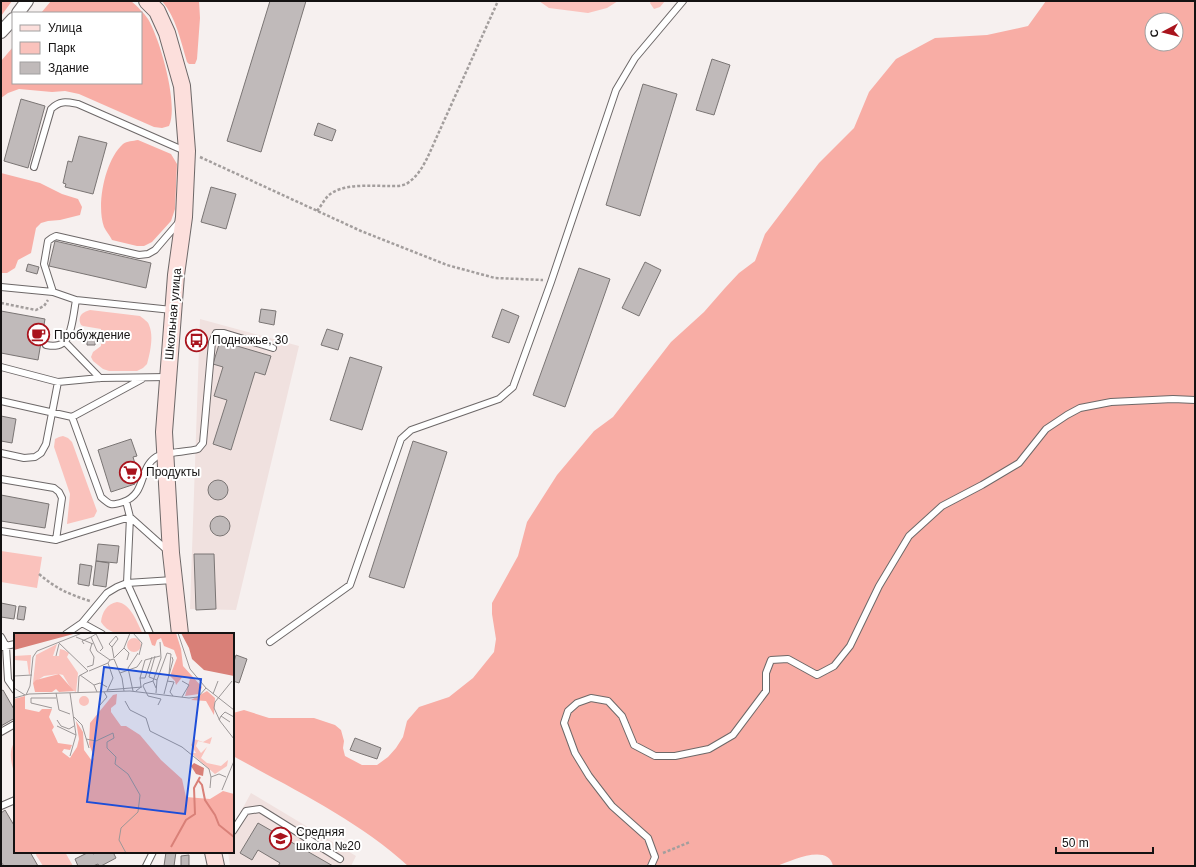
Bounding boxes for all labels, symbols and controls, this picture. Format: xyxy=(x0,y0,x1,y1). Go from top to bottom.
legend xyxy=(12,12,142,84)
north arrow xyxy=(1144,12,1184,52)
text: Улица xyxy=(48,21,82,35)
text: С xyxy=(1148,28,1161,38)
text: Парк xyxy=(48,41,76,55)
text: Здание xyxy=(48,61,89,75)
street label: Школьная улица xyxy=(162,267,184,361)
cafe icon: Пробуждение xyxy=(26,322,52,348)
bus stop icon: Подножье, 30 xyxy=(183,327,209,353)
place label: Пробуждение xyxy=(54,328,131,342)
place label: Подножье, 30 xyxy=(212,333,288,347)
supermarket icon: Продукты xyxy=(117,459,143,485)
place label: Продукты xyxy=(146,465,200,479)
inset map xyxy=(14,633,234,853)
place label: Средняя школа №20 xyxy=(296,825,361,853)
school or university icon: Средняя школа №20 xyxy=(268,826,294,852)
scale bar xyxy=(1056,829,1153,855)
text: 50 m xyxy=(1062,836,1089,850)

